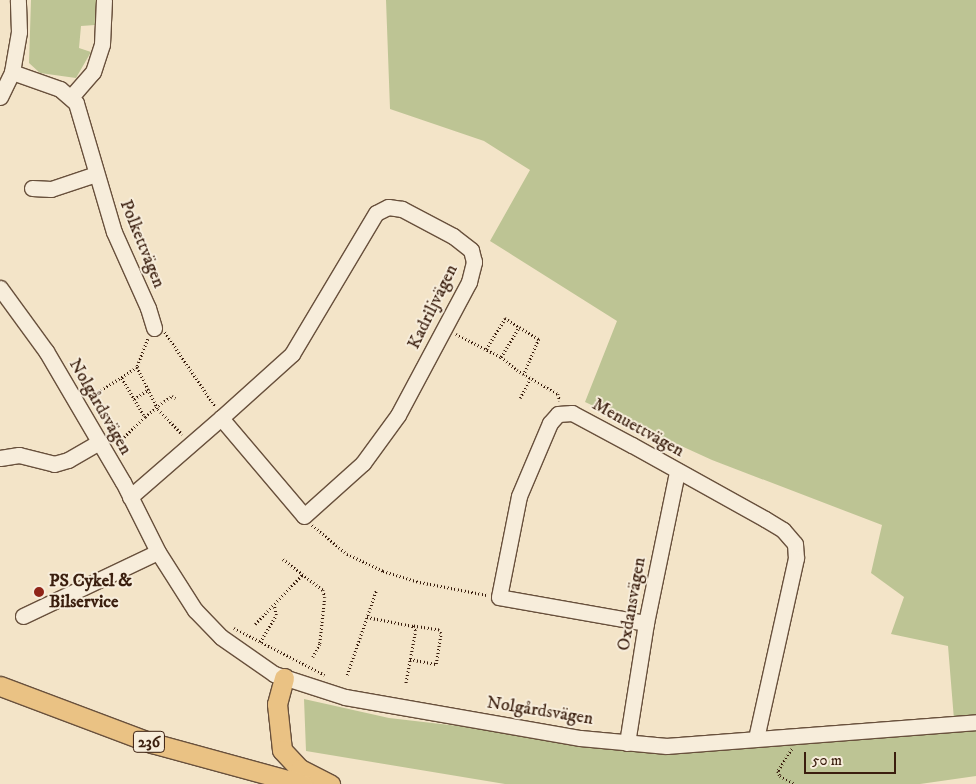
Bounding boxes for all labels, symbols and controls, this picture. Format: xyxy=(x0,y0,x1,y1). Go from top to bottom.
street label: Polkettvägen xyxy=(115,197,169,291)
street label: Kadriljvägen xyxy=(403,261,463,353)
street label: Nolgårdsvägen xyxy=(64,355,136,459)
street label: Menuettvägen xyxy=(588,394,688,462)
street label: Oxdansvägen xyxy=(613,555,651,653)
place label: PS Cykel & Bilservice xyxy=(49,571,132,614)
marker: PS Cykel & Bilservice xyxy=(33,586,45,598)
street label: Nolgårdsvägen xyxy=(485,692,595,730)
road number: 236 xyxy=(133,729,165,756)
scale bar xyxy=(806,742,898,774)
text: 50 m xyxy=(812,751,842,770)

